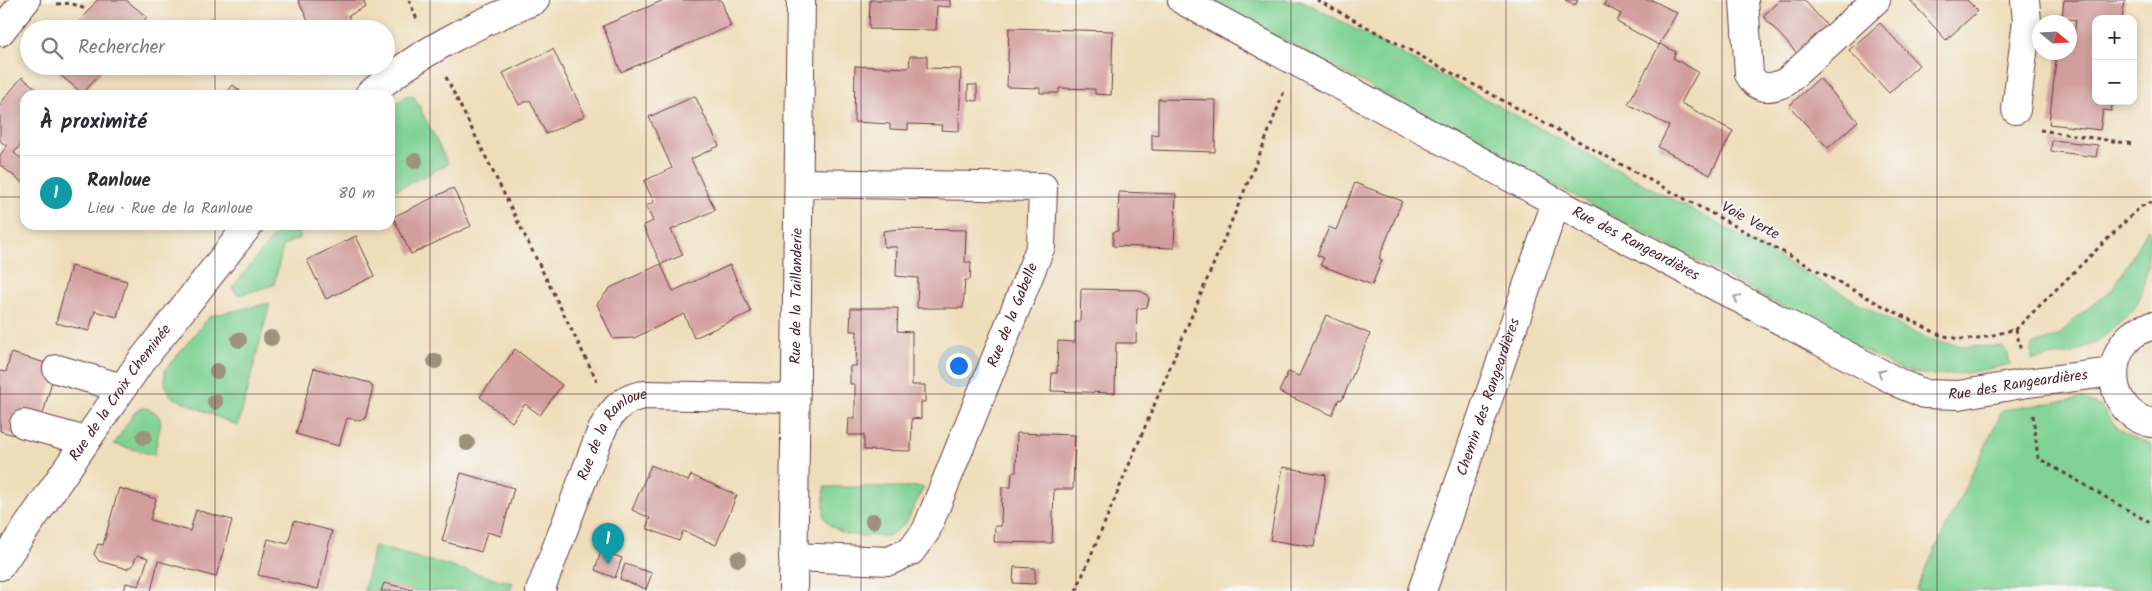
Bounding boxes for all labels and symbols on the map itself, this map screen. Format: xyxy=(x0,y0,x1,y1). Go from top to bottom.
north arrow xyxy=(2032,15,2077,60)
street label: Voie Verte xyxy=(1716,196,1784,247)
street label: Rue des Rangeardières xyxy=(1568,200,1704,288)
street label: Rue de la Taillanderie xyxy=(784,227,810,364)
street label: Rue de la Gabelle xyxy=(981,259,1045,371)
one-way arrow xyxy=(1733,294,1742,304)
street label: Chemin des Rangeardières xyxy=(1450,314,1527,479)
street label: Rue de la Croix Cheminée xyxy=(63,319,178,466)
your location xyxy=(946,353,972,379)
street label: Rue des Rangeardières xyxy=(1948,363,2090,407)
one-way arrow xyxy=(1877,369,1886,379)
street label: Rue de la Ranloue xyxy=(571,383,649,484)
pin: 1 xyxy=(592,523,624,564)

